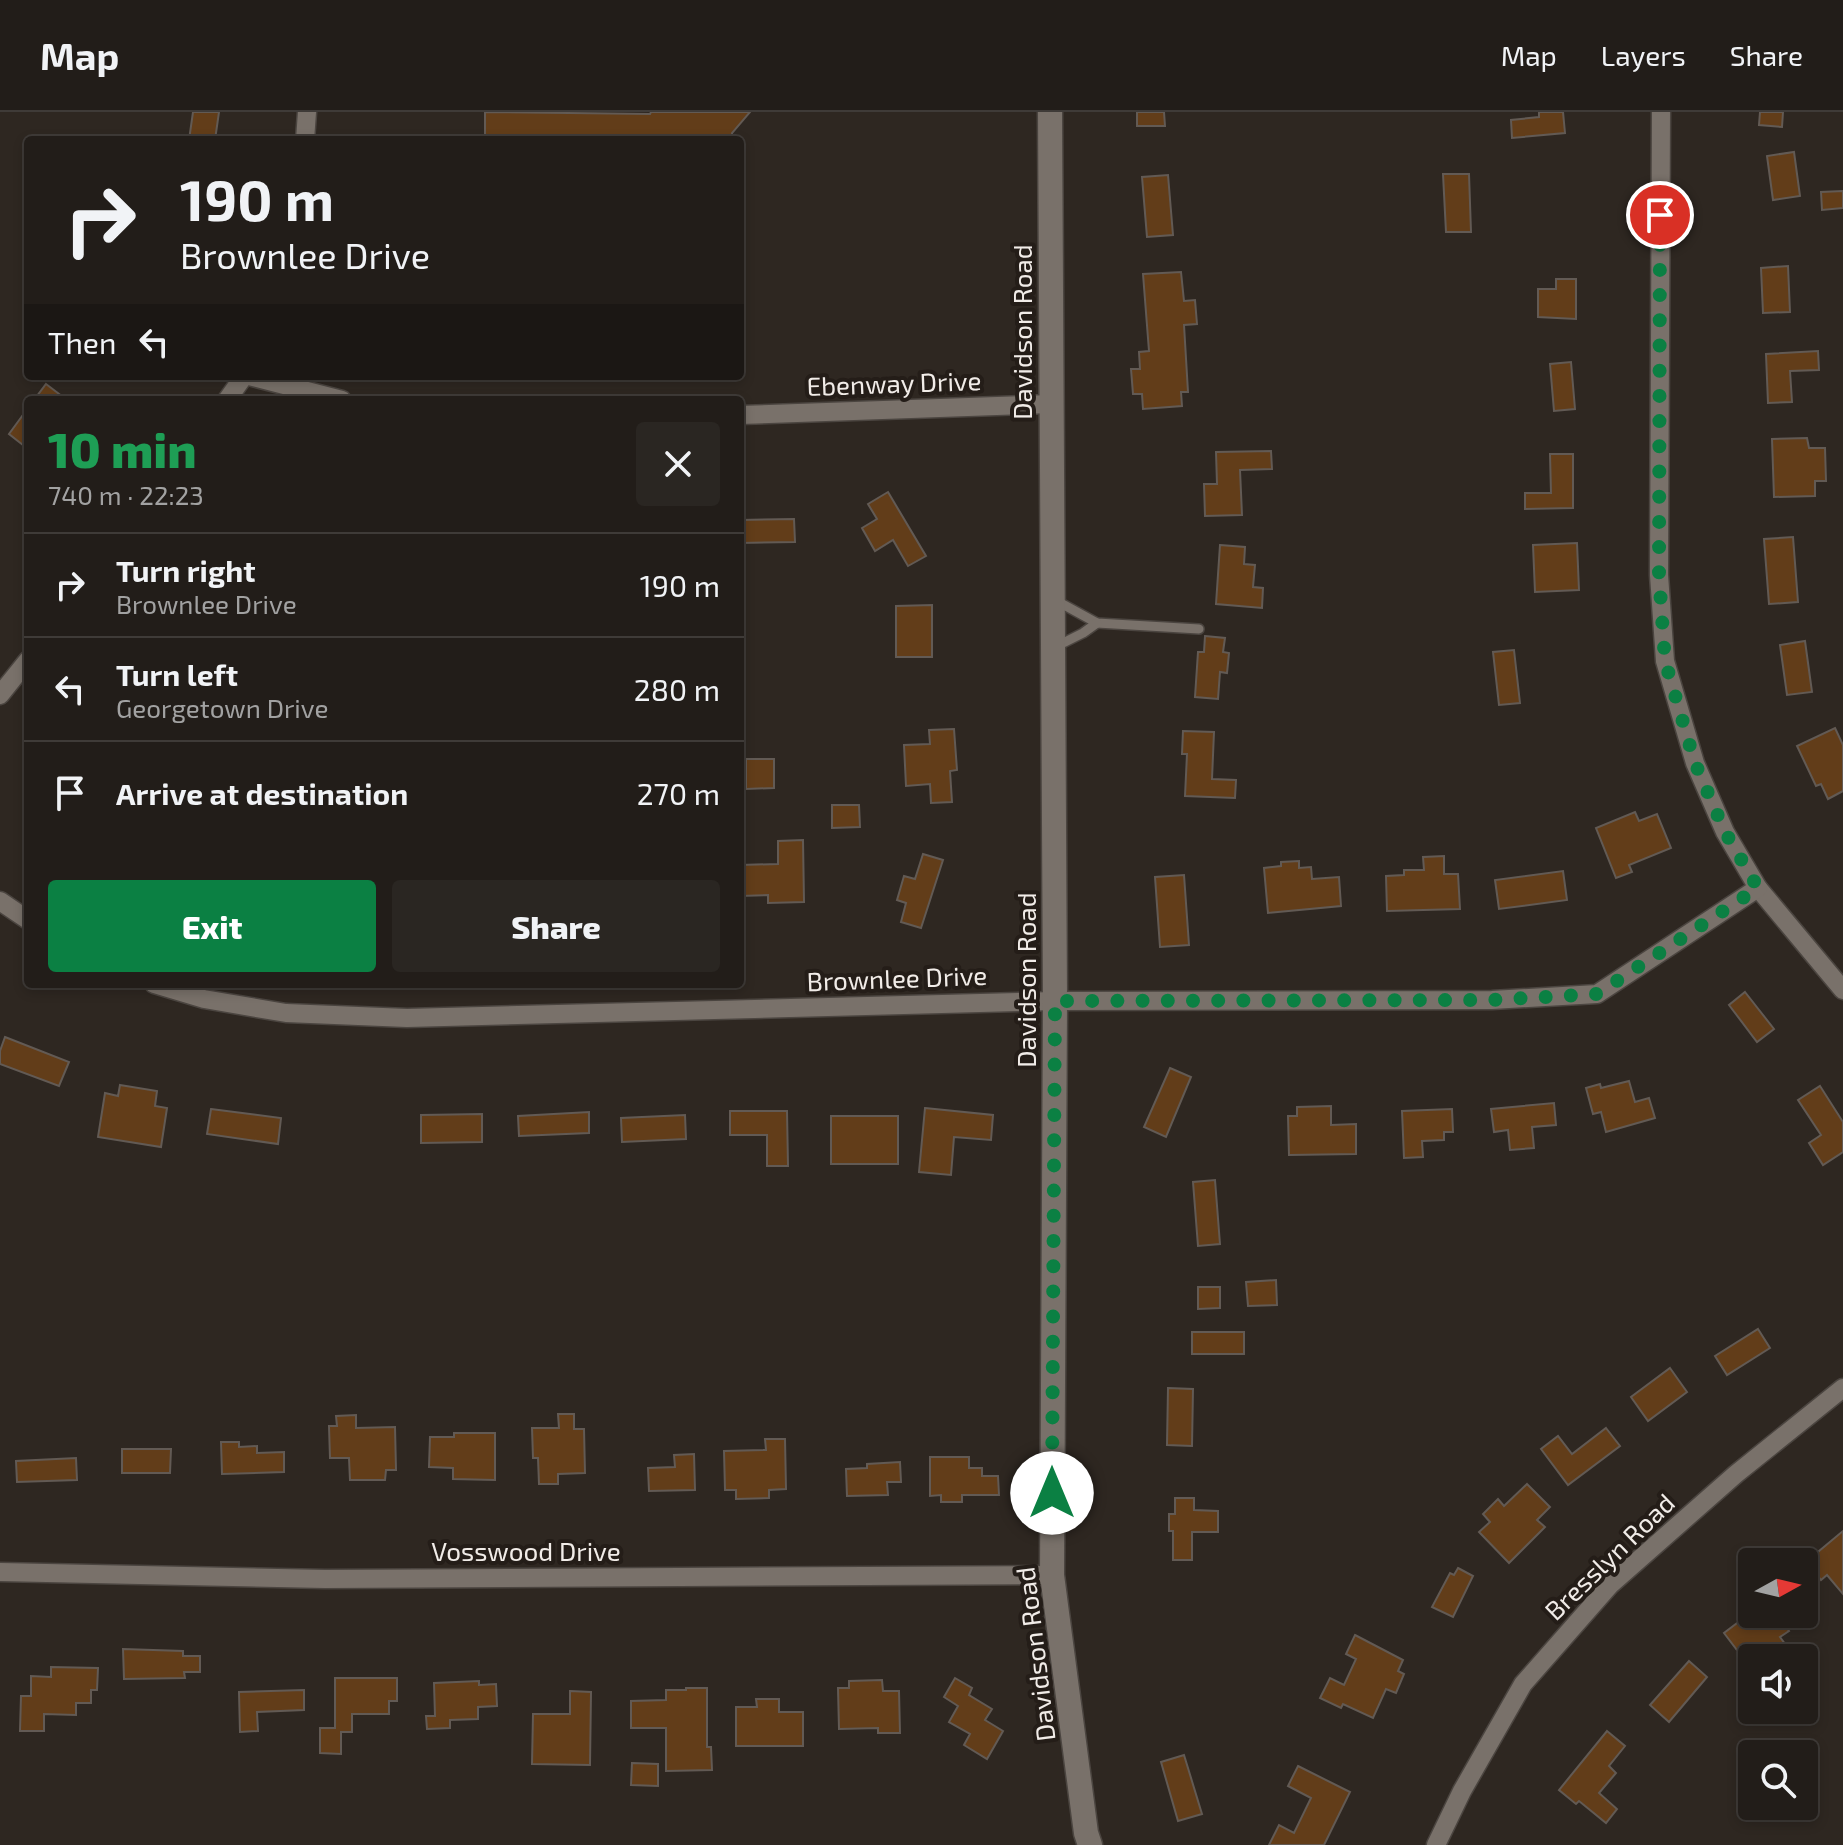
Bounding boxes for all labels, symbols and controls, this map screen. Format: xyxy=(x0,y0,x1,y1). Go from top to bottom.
text: Map xyxy=(40,32,119,78)
text: Map xyxy=(1501,38,1557,72)
text: Layers xyxy=(1601,38,1686,72)
text: Share xyxy=(1730,38,1803,72)
text: 190 m xyxy=(180,165,334,232)
icon: right xyxy=(48,168,152,272)
pin xyxy=(1626,181,1694,249)
icon: arrive xyxy=(1638,193,1682,237)
text: Brownlee Drive xyxy=(180,233,430,276)
street label: Davidson Road xyxy=(1006,244,1037,420)
icon: left xyxy=(132,320,176,364)
text: Then xyxy=(48,324,116,360)
street label: Ebenway Drive xyxy=(806,364,982,401)
text: 10 min xyxy=(48,420,197,478)
button: close xyxy=(636,422,720,506)
text: 740 m · 22:23 xyxy=(48,479,204,510)
text: Turn right xyxy=(116,552,256,588)
icon: right xyxy=(48,563,92,607)
text: 190 m xyxy=(640,567,720,603)
text: Brownlee Drive xyxy=(116,588,297,619)
text: Turn left xyxy=(116,656,238,692)
icon: left xyxy=(48,667,92,711)
text: 280 m xyxy=(634,671,720,707)
text: Georgetown Drive xyxy=(116,692,328,723)
icon: arrive xyxy=(48,771,92,815)
text: Arrive at destination xyxy=(116,775,408,811)
text: 270 m xyxy=(637,775,720,811)
button: Exit xyxy=(48,880,376,972)
button: Share xyxy=(392,880,720,972)
street label: Davidson Road xyxy=(1010,892,1041,1068)
street label: Brownlee Drive xyxy=(806,959,988,996)
position arrow xyxy=(1010,1451,1094,1535)
street label: Bresslyn Road xyxy=(1538,1486,1680,1626)
street label: Vosswood Drive xyxy=(431,1535,621,1566)
north arrow xyxy=(1738,1548,1818,1628)
map controls xyxy=(1738,1548,1818,1820)
street label: Davidson Road xyxy=(1008,1565,1061,1743)
button: sound xyxy=(1738,1644,1818,1724)
button: search xyxy=(1738,1740,1818,1820)

